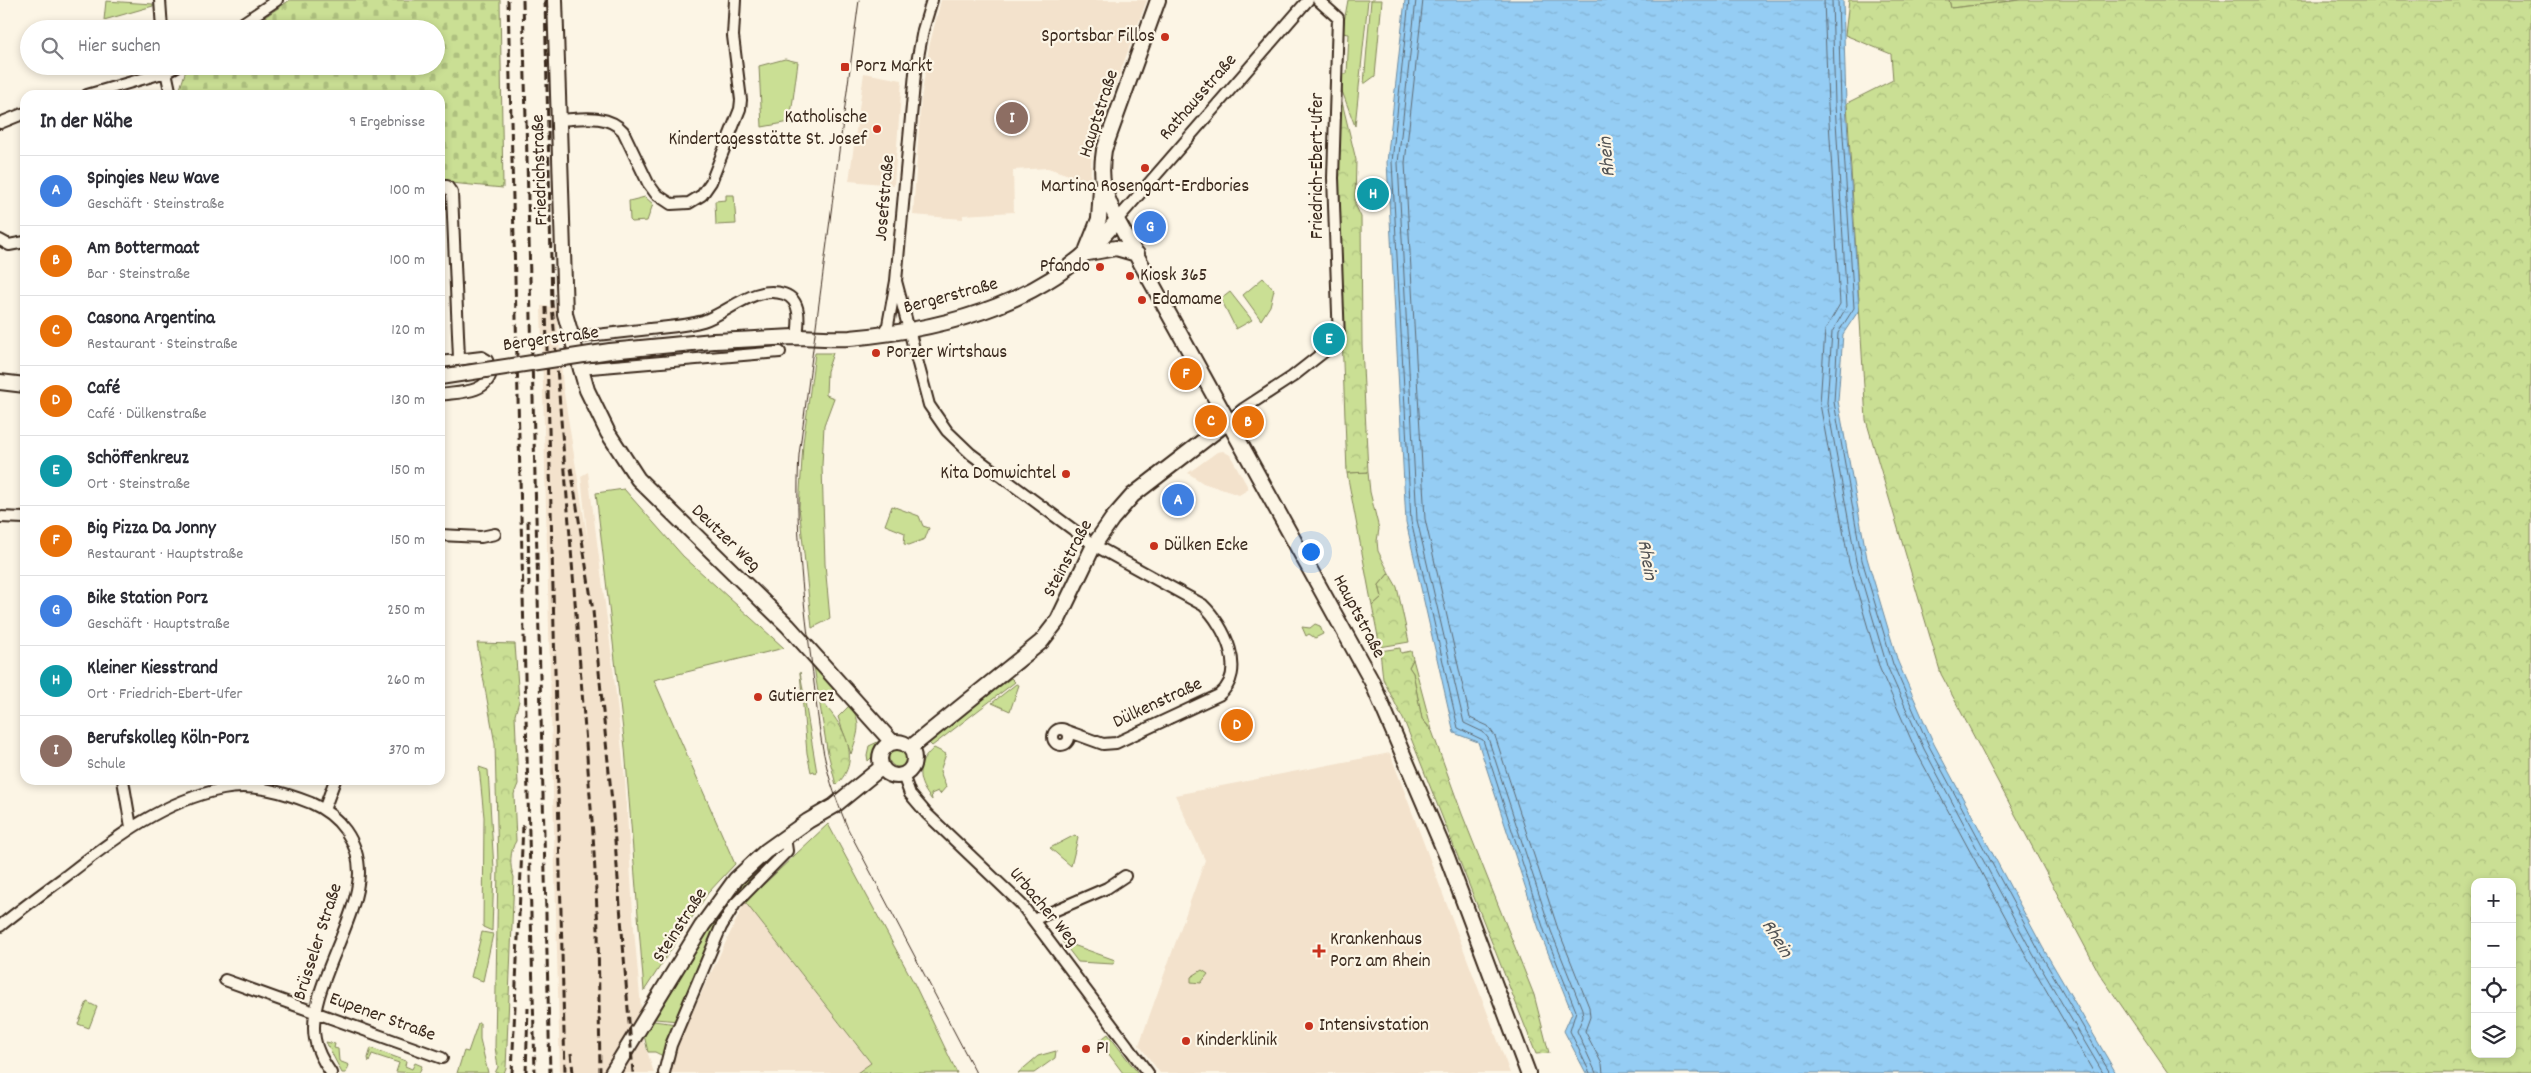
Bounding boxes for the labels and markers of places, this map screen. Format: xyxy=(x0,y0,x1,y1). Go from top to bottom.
place label: Sportsbar Fillos xyxy=(1041,24,1155,51)
marker: Sportsbar Fillos xyxy=(1159,31,1171,43)
place label: Porz Markt xyxy=(855,54,933,81)
marker: Porz Markt xyxy=(839,61,851,73)
pin: I xyxy=(996,99,1028,137)
place label: Katholische Kindertagesstätte St. Josef xyxy=(669,105,868,154)
marker: Katholische Kindertagesstätte St. Josef xyxy=(871,123,883,135)
marker: Martina Rosengart-Erdbories xyxy=(1139,162,1151,174)
place label: Martina Rosengart-Erdbories xyxy=(1041,174,1249,201)
pin: H xyxy=(1357,175,1389,213)
pin: G xyxy=(1134,208,1166,246)
place label: Pfando xyxy=(1040,254,1090,281)
marker: Pfando xyxy=(1094,261,1106,273)
place label: Kiosk 365 xyxy=(1140,263,1207,290)
marker: Kiosk 365 xyxy=(1124,270,1136,282)
place label: Edamame xyxy=(1152,287,1222,314)
marker: Edamame xyxy=(1136,294,1148,306)
pin: E xyxy=(1313,320,1345,358)
place label: Porzer Wirtshaus xyxy=(886,340,1007,367)
marker: Porzer Wirtshaus xyxy=(870,347,882,359)
pin: F xyxy=(1170,355,1202,393)
pin: C xyxy=(1195,402,1227,440)
pin: B xyxy=(1232,403,1264,441)
place label: Kita Domwichtel xyxy=(940,461,1056,488)
marker: Kita Domwichtel xyxy=(1060,468,1072,480)
pin: A xyxy=(1162,481,1194,519)
place label: Dülken Ecke xyxy=(1164,533,1248,560)
marker: Dülken Ecke xyxy=(1148,540,1160,552)
place label: Gutierrez xyxy=(768,684,834,711)
marker: Gutierrez xyxy=(752,691,764,703)
pin: D xyxy=(1221,706,1253,744)
place label: Krankenhaus Porz am Rhein xyxy=(1330,927,1431,976)
marker: Krankenhaus Porz am Rhein xyxy=(1312,944,1326,958)
place label: Intensivstation xyxy=(1319,1013,1429,1040)
marker: Intensivstation xyxy=(1303,1020,1315,1032)
place label: Kinderklinik xyxy=(1196,1028,1277,1055)
marker: Kinderklinik xyxy=(1180,1035,1192,1047)
place label: P1 xyxy=(1096,1036,1109,1063)
marker: P1 xyxy=(1080,1043,1092,1055)

